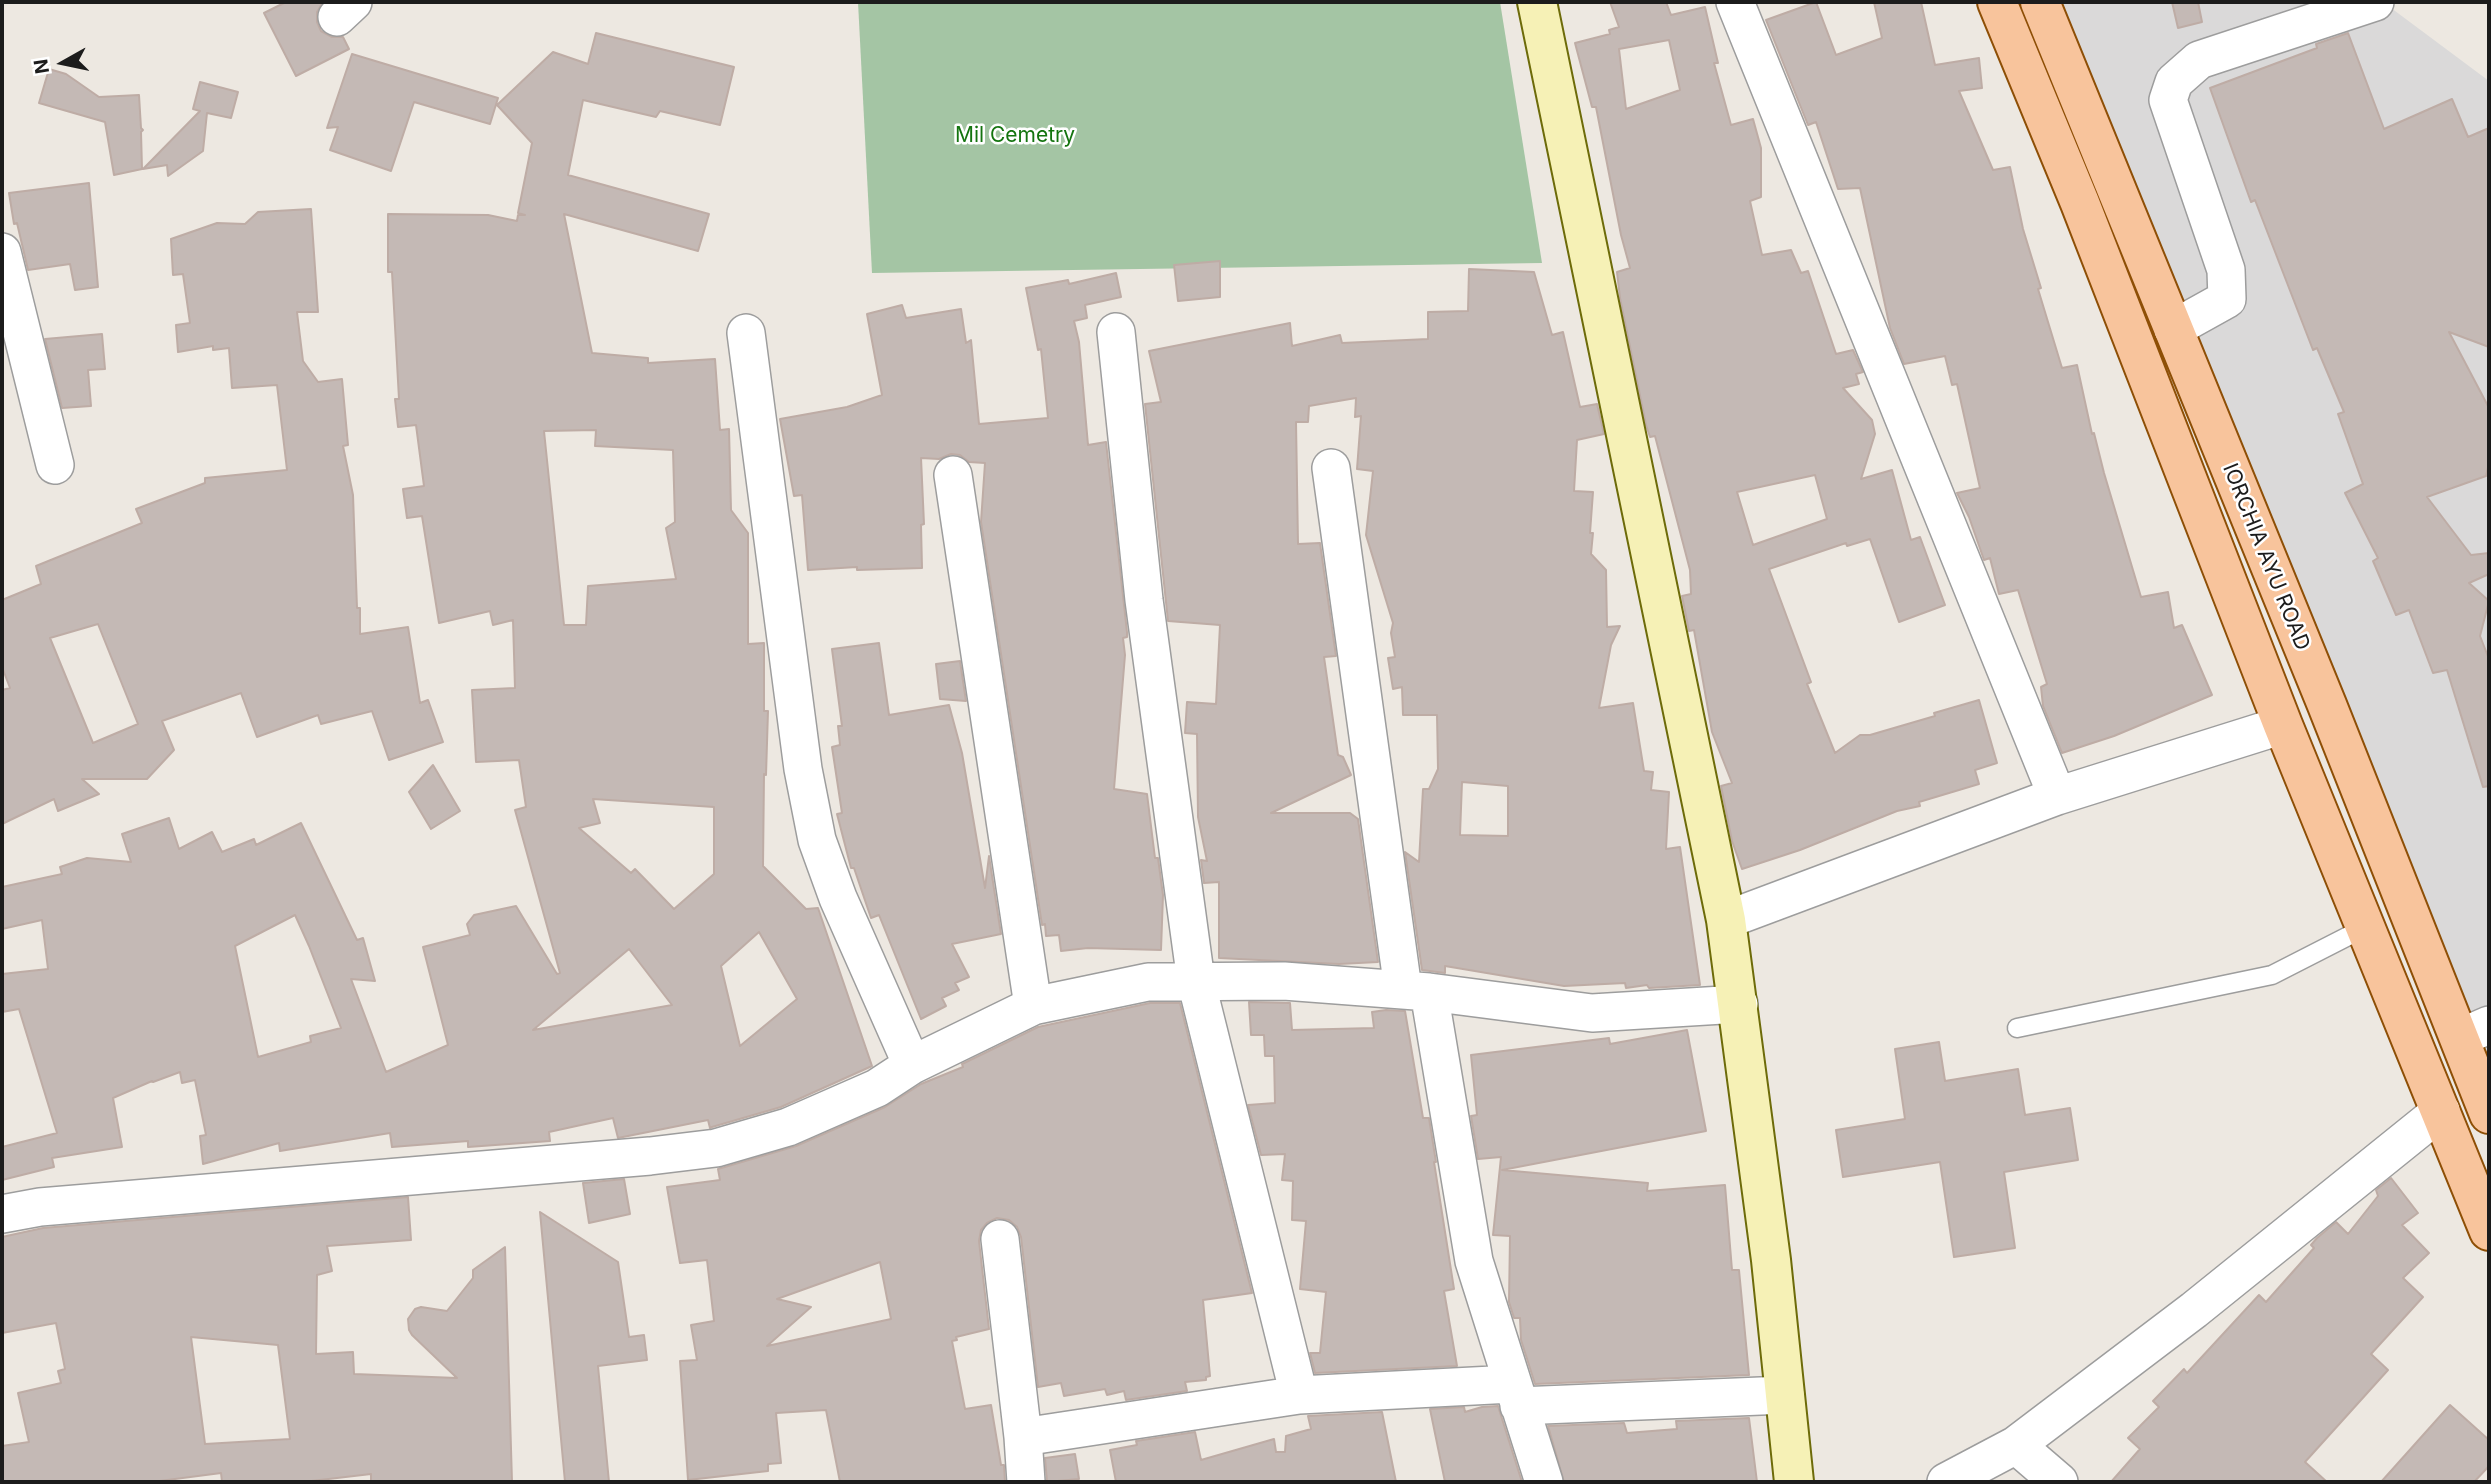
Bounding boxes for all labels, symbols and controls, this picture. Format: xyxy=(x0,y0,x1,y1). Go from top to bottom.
north arrow xyxy=(28,28,98,98)
text: N xyxy=(29,57,54,75)
park label: Mil Cemetry xyxy=(955,123,1075,149)
street label: IORCHIA AYU ROAD xyxy=(2217,460,2315,654)

